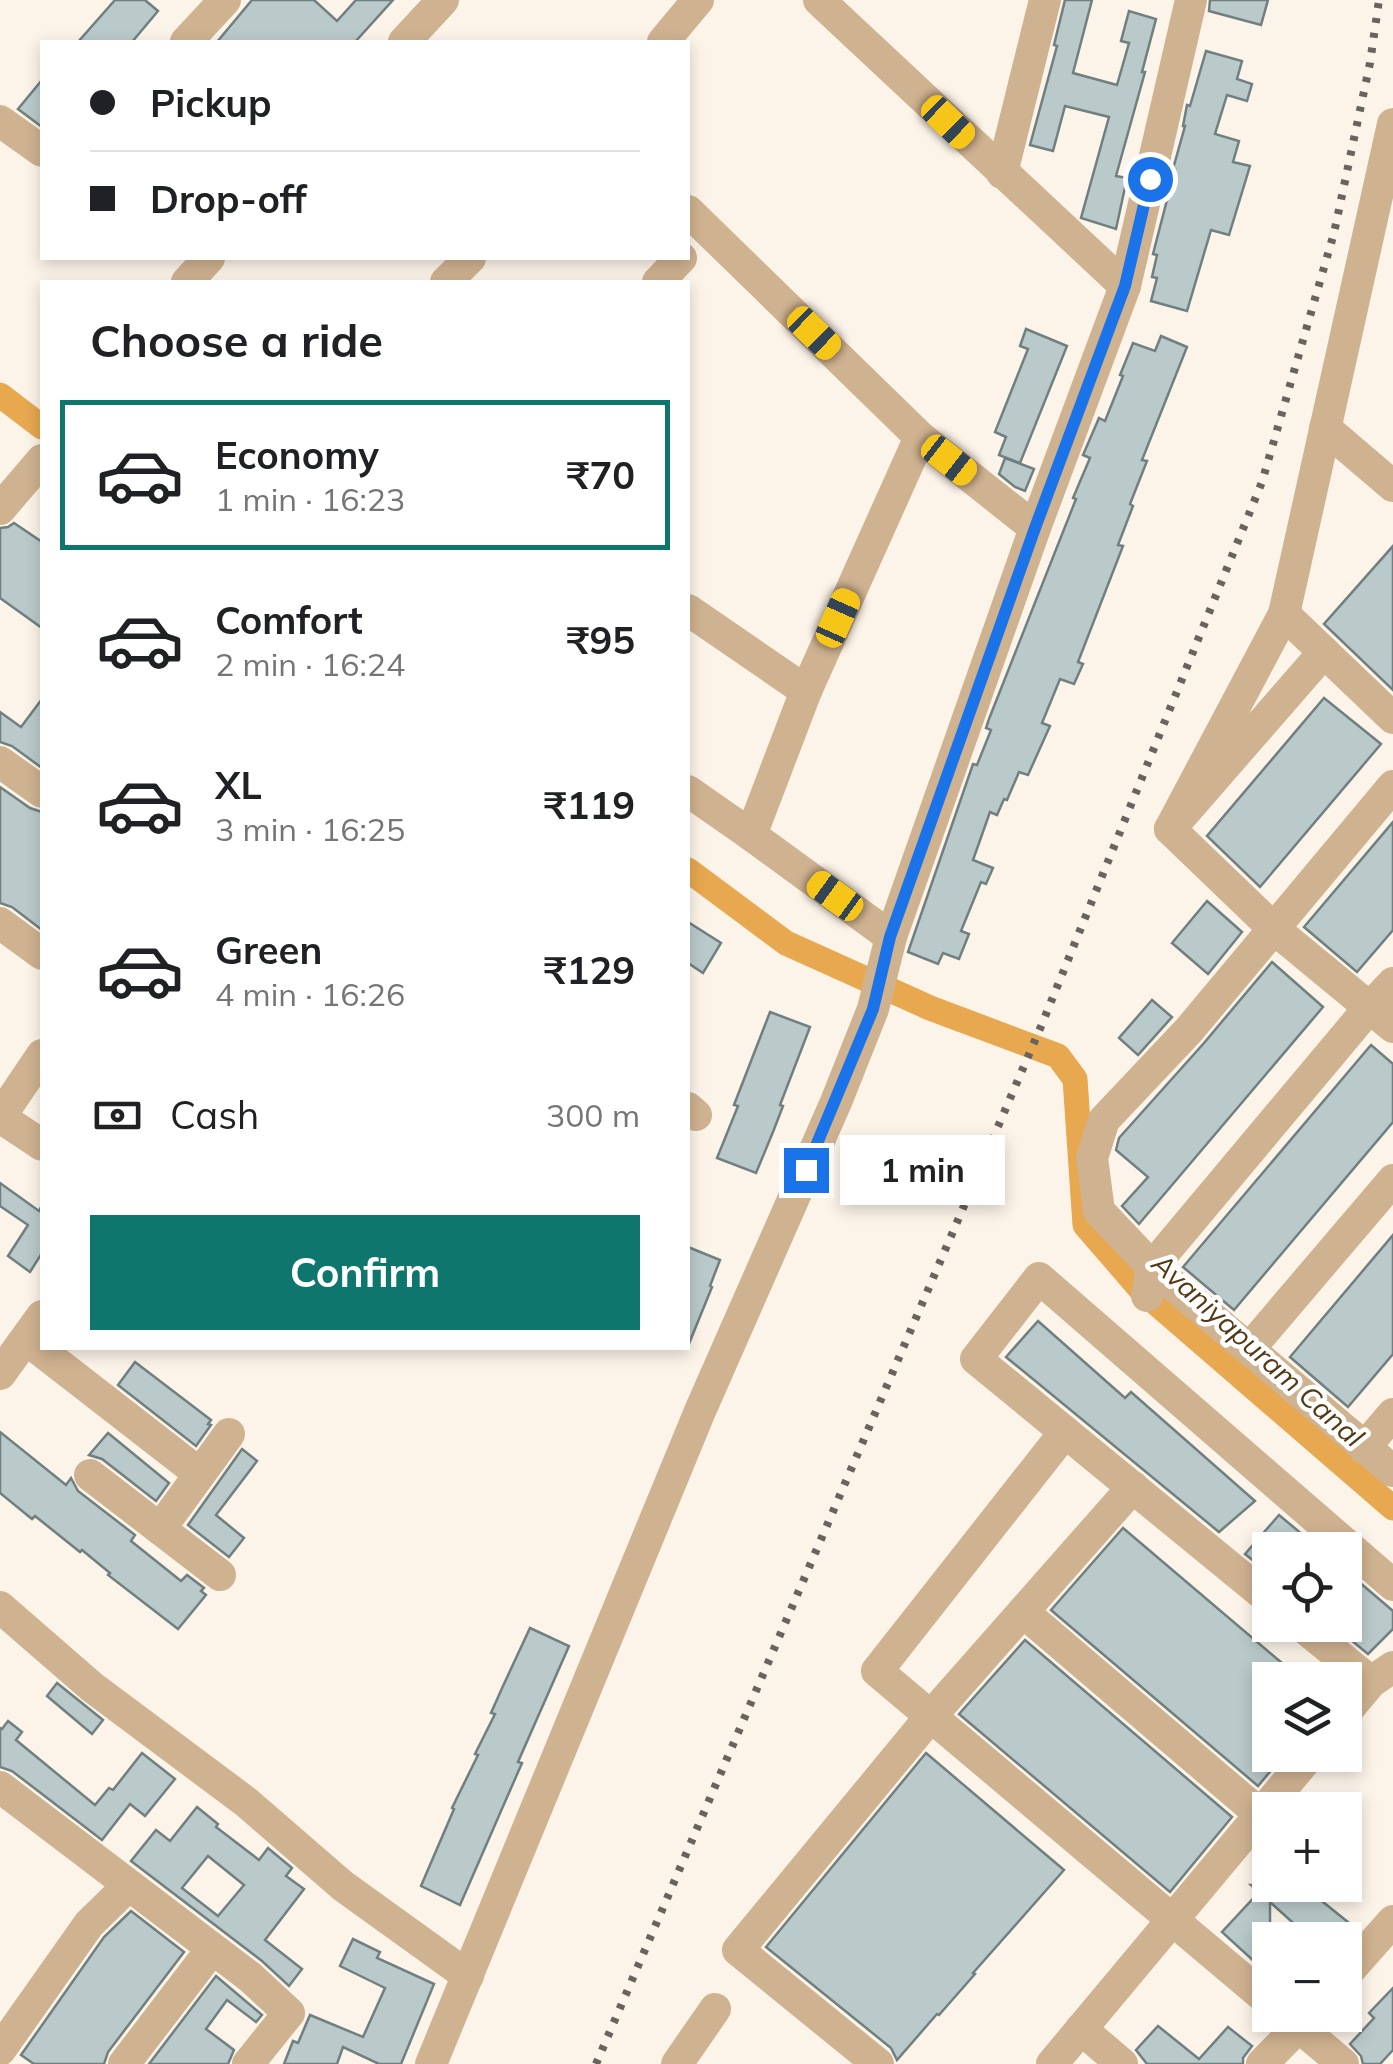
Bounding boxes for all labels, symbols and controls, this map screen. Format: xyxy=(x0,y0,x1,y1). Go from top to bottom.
text: Pickup xyxy=(150,79,272,127)
car xyxy=(916,90,980,154)
route start xyxy=(1128,157,1173,202)
text: Drop-off xyxy=(150,175,307,223)
car xyxy=(782,301,846,365)
text: Choose a ride xyxy=(90,312,383,368)
icon: car xyxy=(95,430,185,520)
car xyxy=(916,430,982,490)
text: Economy xyxy=(215,431,379,479)
text: ₹70 xyxy=(567,451,635,499)
text: 1 min · 16:23 xyxy=(215,479,405,519)
car xyxy=(812,584,864,652)
icon: car xyxy=(95,595,185,685)
text: Comfort xyxy=(215,596,363,644)
text: ₹95 xyxy=(567,616,635,664)
text: 2 min · 16:24 xyxy=(215,644,405,684)
icon: car xyxy=(95,760,185,850)
text: XL xyxy=(215,761,262,809)
text: ₹119 xyxy=(544,781,635,829)
text: 3 min · 16:25 xyxy=(215,809,405,849)
car xyxy=(802,866,868,926)
icon: car xyxy=(95,925,185,1015)
text: Green xyxy=(215,926,322,974)
text: ₹129 xyxy=(544,946,635,994)
text: 4 min · 16:26 xyxy=(215,974,405,1014)
icon: cash xyxy=(90,1088,145,1143)
text: Cash xyxy=(170,1091,259,1139)
text: 300 m xyxy=(546,1095,640,1135)
callout: 1 min xyxy=(841,1135,1006,1205)
route end xyxy=(784,1148,829,1193)
text: 1 min xyxy=(880,1150,965,1190)
button: Confirm xyxy=(90,1215,640,1330)
water label: Avaniyapuram Canal xyxy=(1145,1245,1372,1454)
map controls xyxy=(1252,1532,1362,2032)
button: locate xyxy=(1252,1532,1362,1642)
button: layers xyxy=(1252,1662,1362,1772)
button: + xyxy=(1252,1792,1362,1902)
button: − xyxy=(1252,1922,1362,2032)

